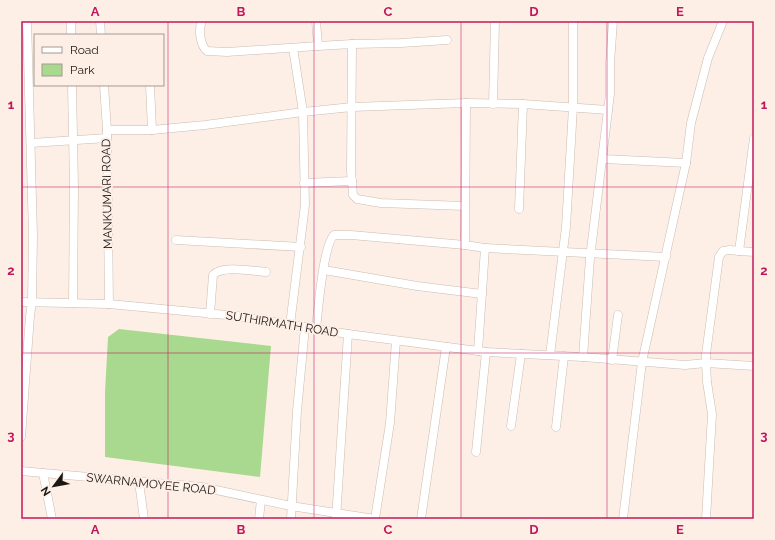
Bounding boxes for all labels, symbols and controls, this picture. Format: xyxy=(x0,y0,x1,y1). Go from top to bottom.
text: A xyxy=(91,4,100,19)
text: B xyxy=(237,4,246,19)
text: C xyxy=(384,4,393,19)
text: D xyxy=(529,4,539,19)
text: E xyxy=(676,4,684,19)
legend xyxy=(34,34,164,86)
text: Road xyxy=(70,43,99,57)
text: Park xyxy=(70,63,95,77)
text: 1 xyxy=(8,97,15,112)
text: 1 xyxy=(761,97,768,112)
street label: MANKUMARI ROAD xyxy=(99,138,115,249)
text: 2 xyxy=(7,263,15,278)
text: 2 xyxy=(760,263,768,278)
street label: SUTHIRMATH ROAD xyxy=(225,308,340,340)
text: 3 xyxy=(7,428,15,443)
text: 3 xyxy=(760,428,768,443)
north arrow xyxy=(34,466,74,506)
street label: SWARNAMOYEE ROAD xyxy=(86,470,217,498)
text: N xyxy=(38,484,54,498)
text: A xyxy=(91,522,100,537)
text: B xyxy=(237,522,246,537)
text: C xyxy=(384,522,393,537)
text: D xyxy=(529,522,539,537)
text: E xyxy=(676,522,684,537)

